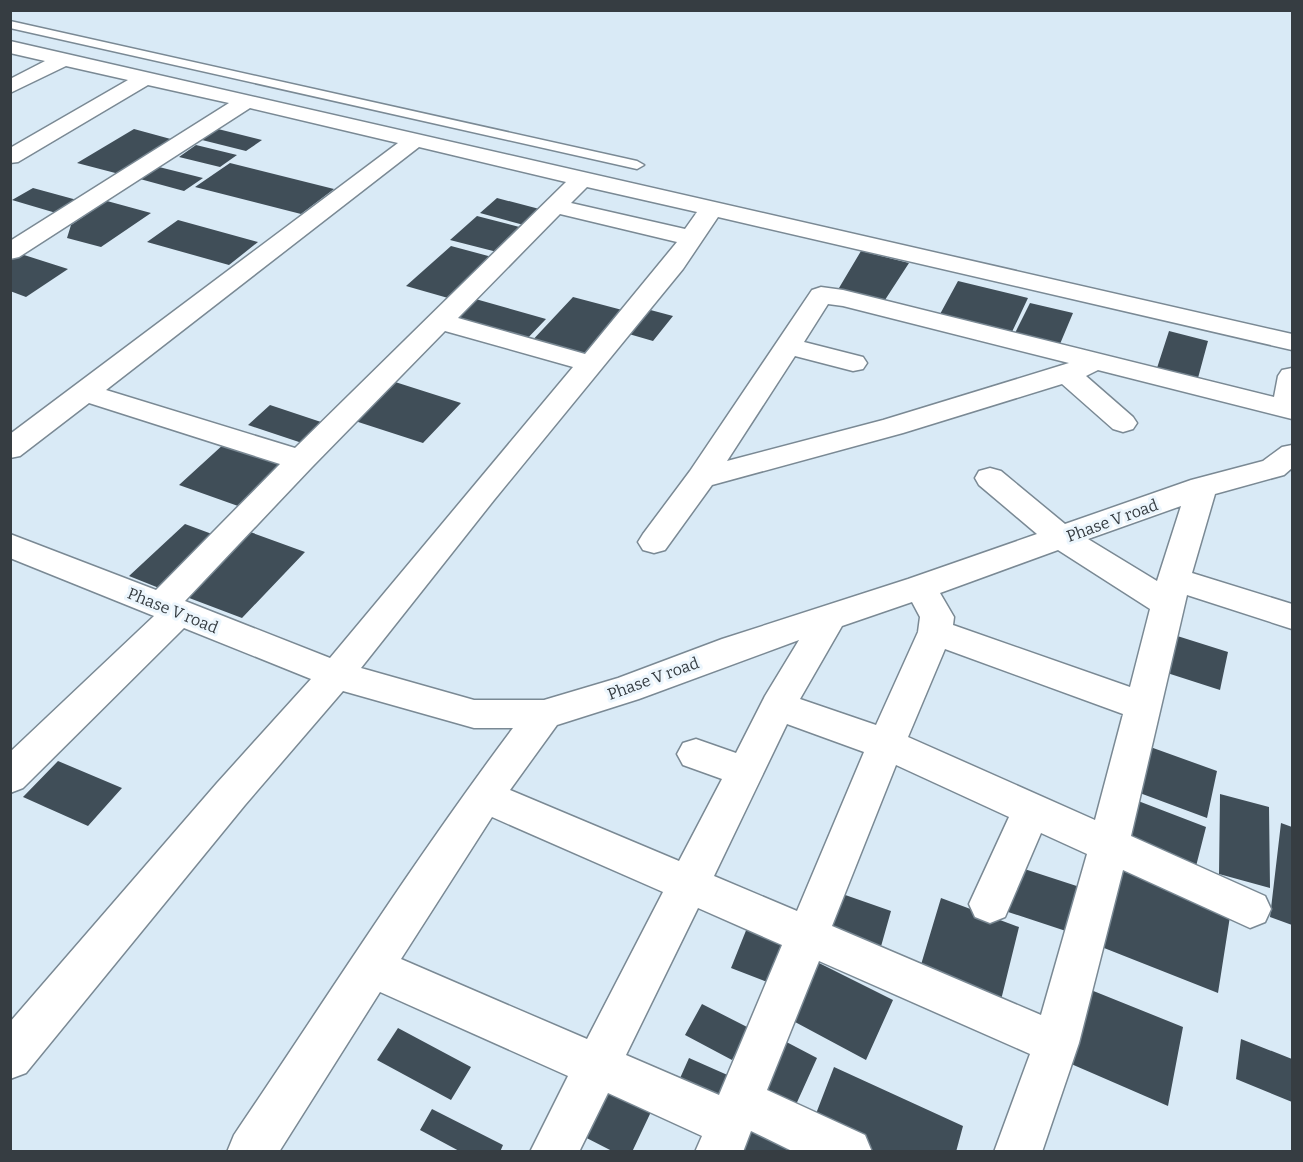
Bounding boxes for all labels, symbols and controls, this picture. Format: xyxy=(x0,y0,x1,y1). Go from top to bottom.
street label: Phase V road xyxy=(1064,495,1161,546)
street label: Phase V road xyxy=(125,584,221,637)
street label: Phase V road xyxy=(605,653,702,704)

